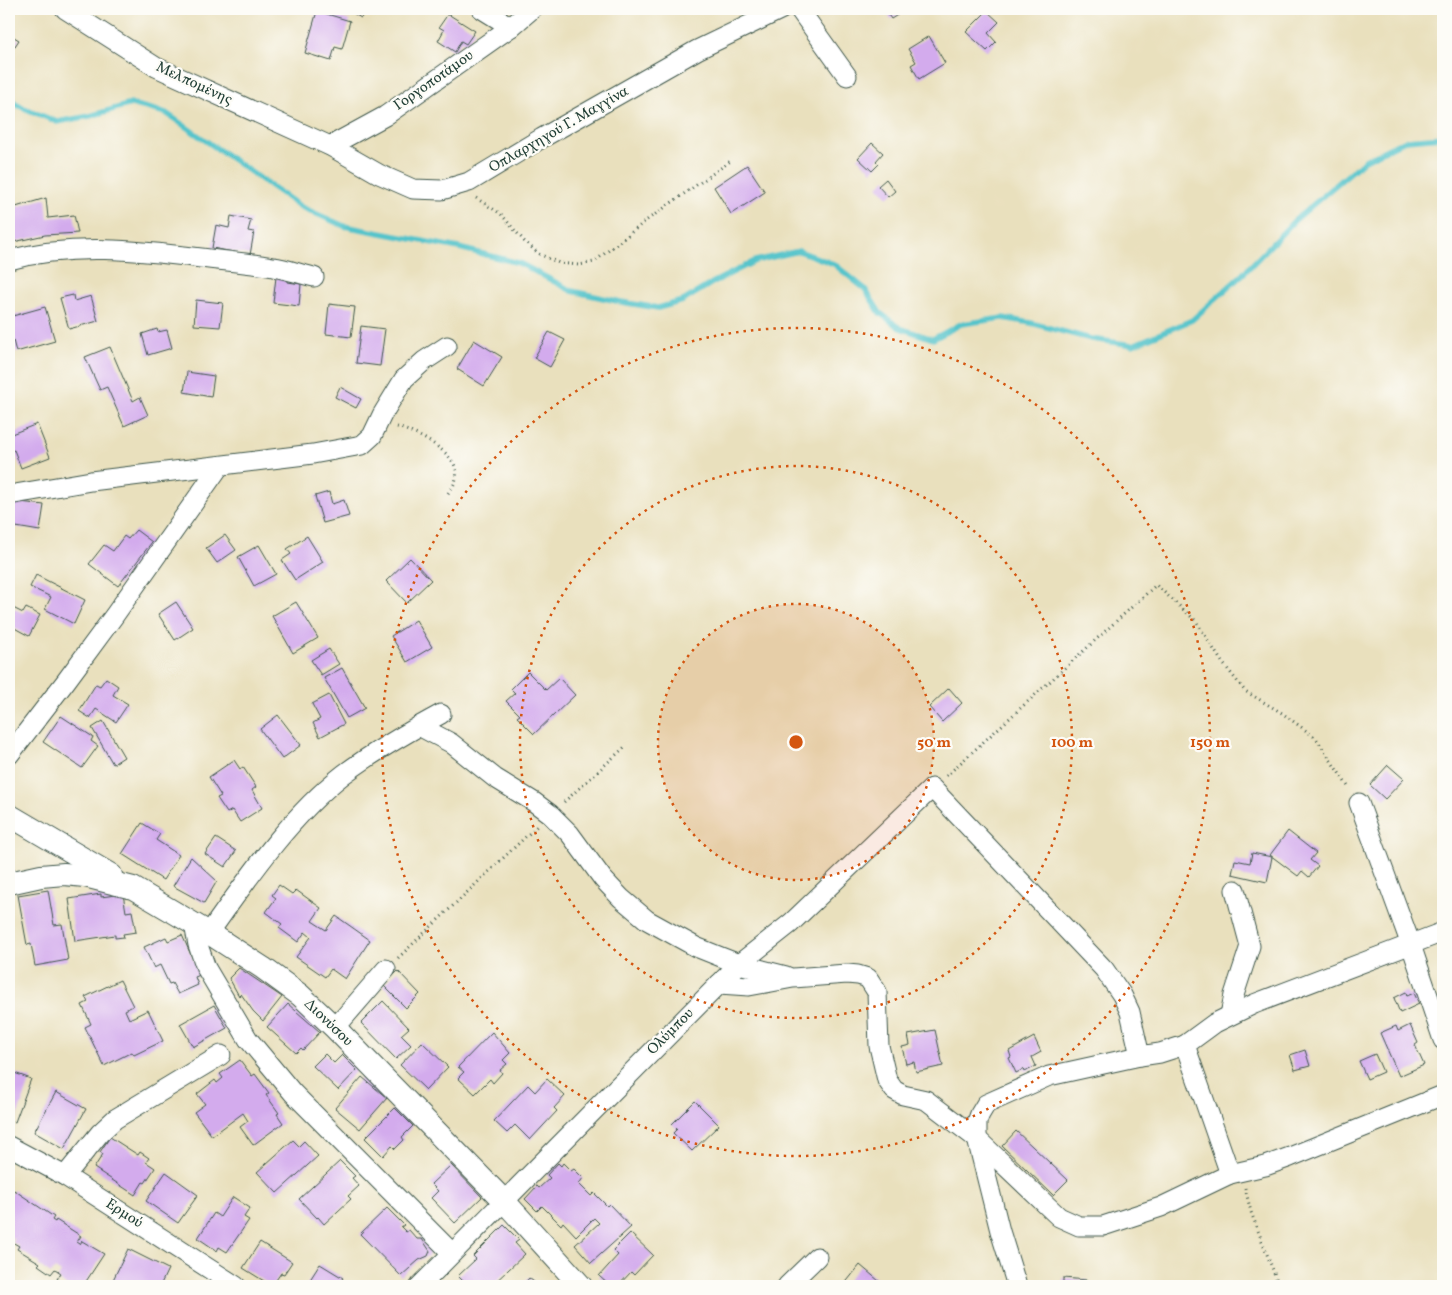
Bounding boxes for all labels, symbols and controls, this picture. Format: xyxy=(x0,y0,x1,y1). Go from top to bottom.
street label: Γοργοποτάμου xyxy=(390,46,478,116)
street label: Μελπομένης xyxy=(152,57,236,111)
street label: Οπλαρχηγού Γ. Μαγγίνα xyxy=(485,81,633,179)
centre of rings xyxy=(787,733,805,751)
text: 50 m xyxy=(917,733,951,754)
text: 100 m xyxy=(1051,733,1094,754)
text: 150 m xyxy=(1190,733,1230,754)
street label: Διονύσου xyxy=(299,994,357,1052)
street label: Ολύμπου xyxy=(643,1004,699,1060)
street label: Ερμού xyxy=(101,1194,147,1234)

